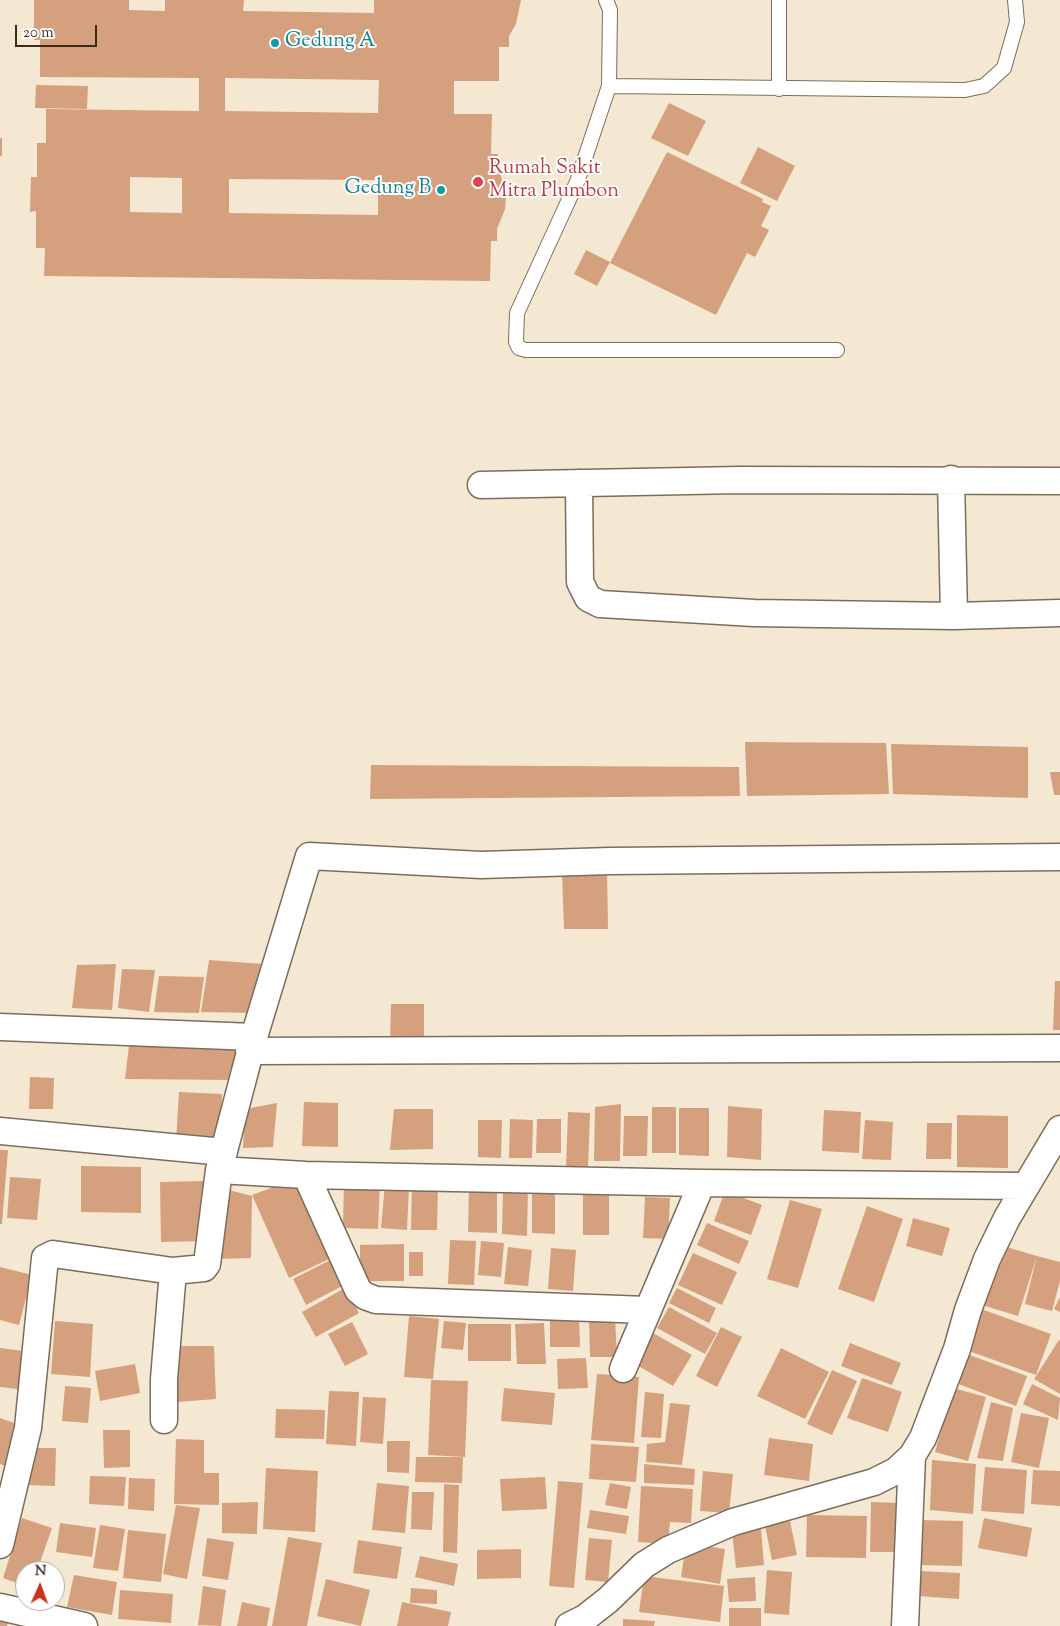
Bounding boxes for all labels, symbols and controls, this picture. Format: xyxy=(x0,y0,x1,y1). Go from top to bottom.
scale bar xyxy=(18,15,100,47)
text: 20 m xyxy=(23,23,54,44)
place label: Gedung A xyxy=(285,31,375,55)
marker: Gedung A xyxy=(269,37,281,49)
place label: Rumah Sakit Mitra Plumbon xyxy=(489,158,619,205)
marker: Rumah Sakit Mitra Plumbon xyxy=(471,175,485,189)
place label: Gedung B xyxy=(344,178,431,202)
marker: Gedung B xyxy=(435,184,447,196)
north arrow xyxy=(15,1561,65,1611)
text: N xyxy=(35,1562,46,1582)

